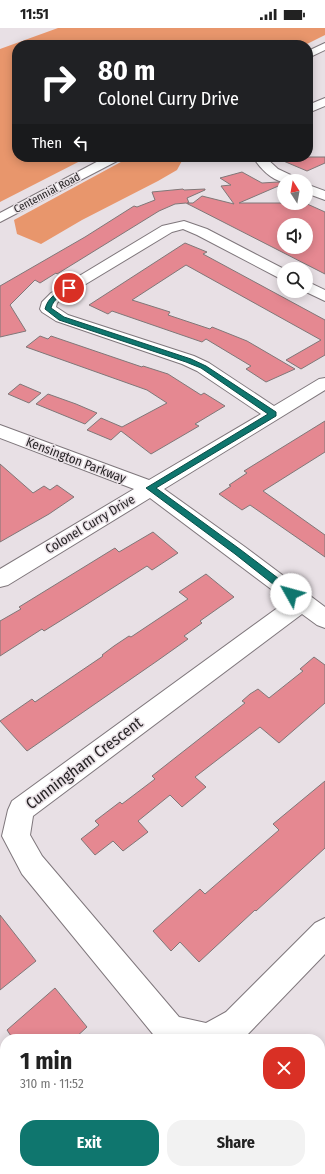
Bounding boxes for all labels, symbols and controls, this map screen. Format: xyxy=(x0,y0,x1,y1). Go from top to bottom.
text: 11:51 xyxy=(20,5,49,23)
text: 80 m xyxy=(98,54,155,87)
icon: right xyxy=(32,56,84,108)
text: Colonel Curry Drive xyxy=(98,88,239,110)
icon: left xyxy=(70,132,92,154)
text: Then xyxy=(32,134,62,152)
street label: Centennial Road xyxy=(12,170,82,216)
north arrow xyxy=(277,174,313,210)
map controls xyxy=(277,174,313,298)
button: sound xyxy=(277,218,313,254)
button: search xyxy=(277,262,313,298)
pin xyxy=(52,271,86,305)
icon: arrive xyxy=(58,277,80,299)
street label: Kensington Parkway xyxy=(24,434,128,486)
street label: Colonel Curry Drive xyxy=(43,491,137,557)
position arrow xyxy=(270,573,312,615)
street label: Cunningham Crescent xyxy=(22,712,147,813)
text: 1 min xyxy=(20,1047,72,1075)
button: close xyxy=(263,1047,305,1089)
text: 310 m · 11:52 xyxy=(20,1076,84,1091)
button: Exit xyxy=(20,1120,159,1166)
button: Share xyxy=(167,1120,305,1166)

